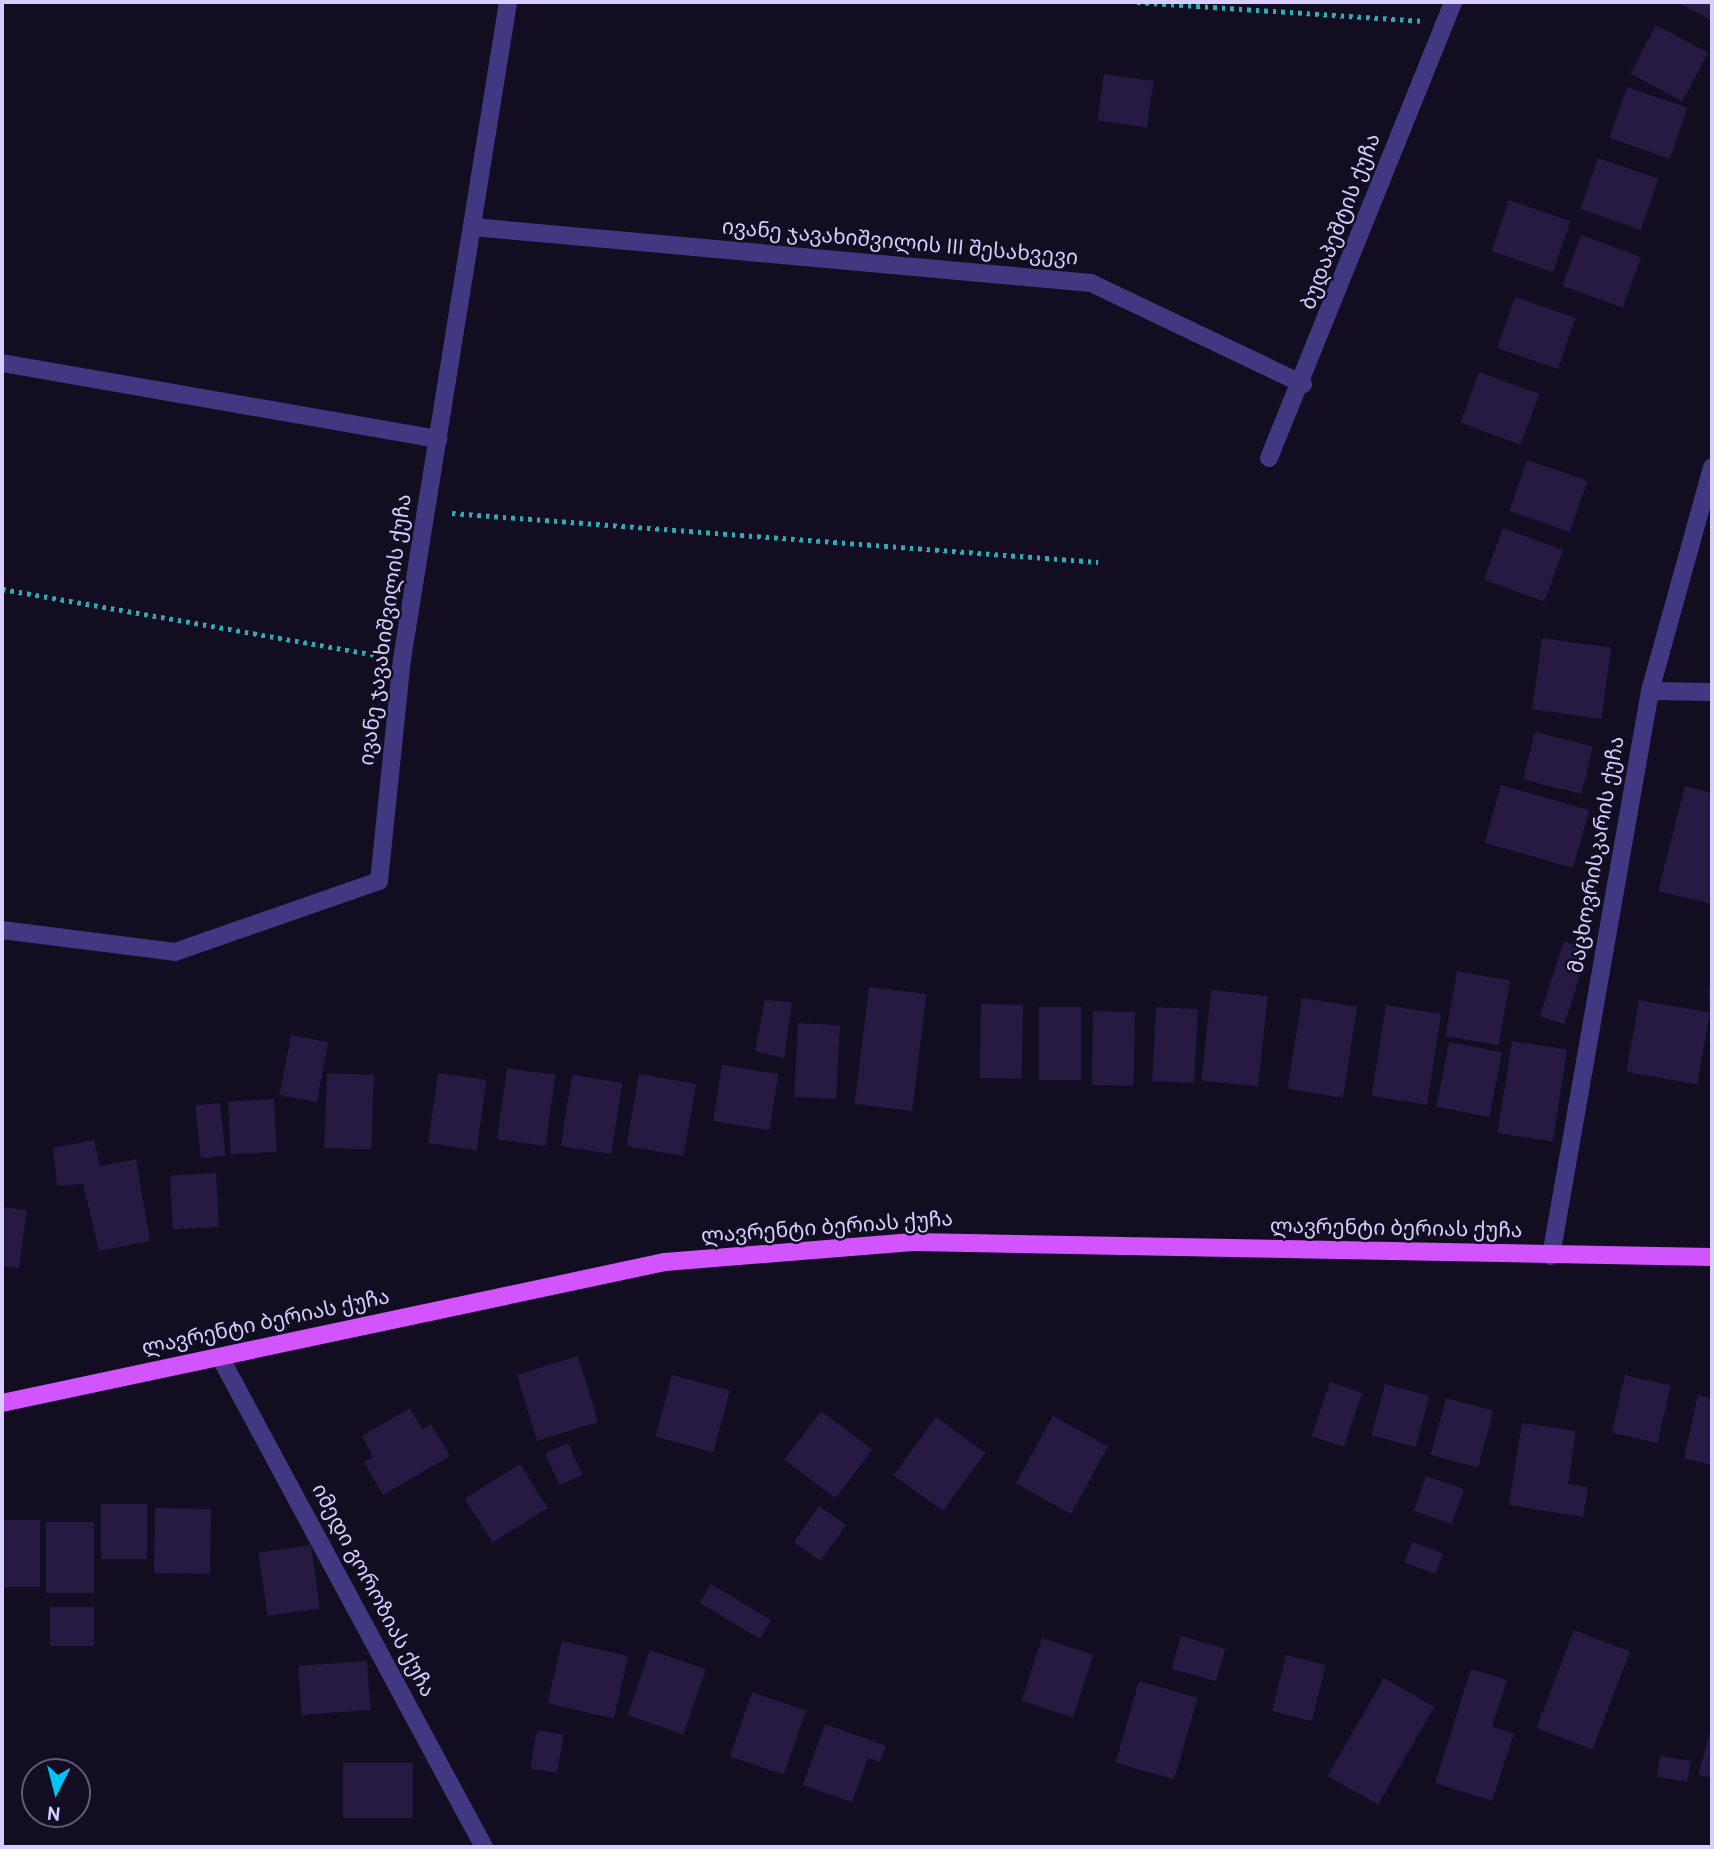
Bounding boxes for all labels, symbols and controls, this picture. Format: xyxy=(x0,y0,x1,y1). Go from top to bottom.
street label: ბუდაპეშტის ქუჩა xyxy=(1297,130,1387,314)
street label: ივანე ჯავახიშვილის III შესახვევი xyxy=(721,216,1079,272)
street label: ივანე ჯავახიშვილის ქუჩა xyxy=(355,493,419,767)
street label: მაცხოვრისკარის ქუჩა xyxy=(1565,735,1631,975)
street label: ლავრენტი ბერიას ქუჩა xyxy=(700,1208,954,1250)
street label: ლავრენტი ბერიას ქუჩა xyxy=(1270,1215,1522,1245)
street label: ლავრენტი ბერიას ქუჩა xyxy=(140,1285,392,1363)
street label: იმედი გოროზიას ქუჩა xyxy=(305,1480,439,1702)
north arrow xyxy=(21,1758,91,1828)
text: N xyxy=(46,1799,62,1825)

